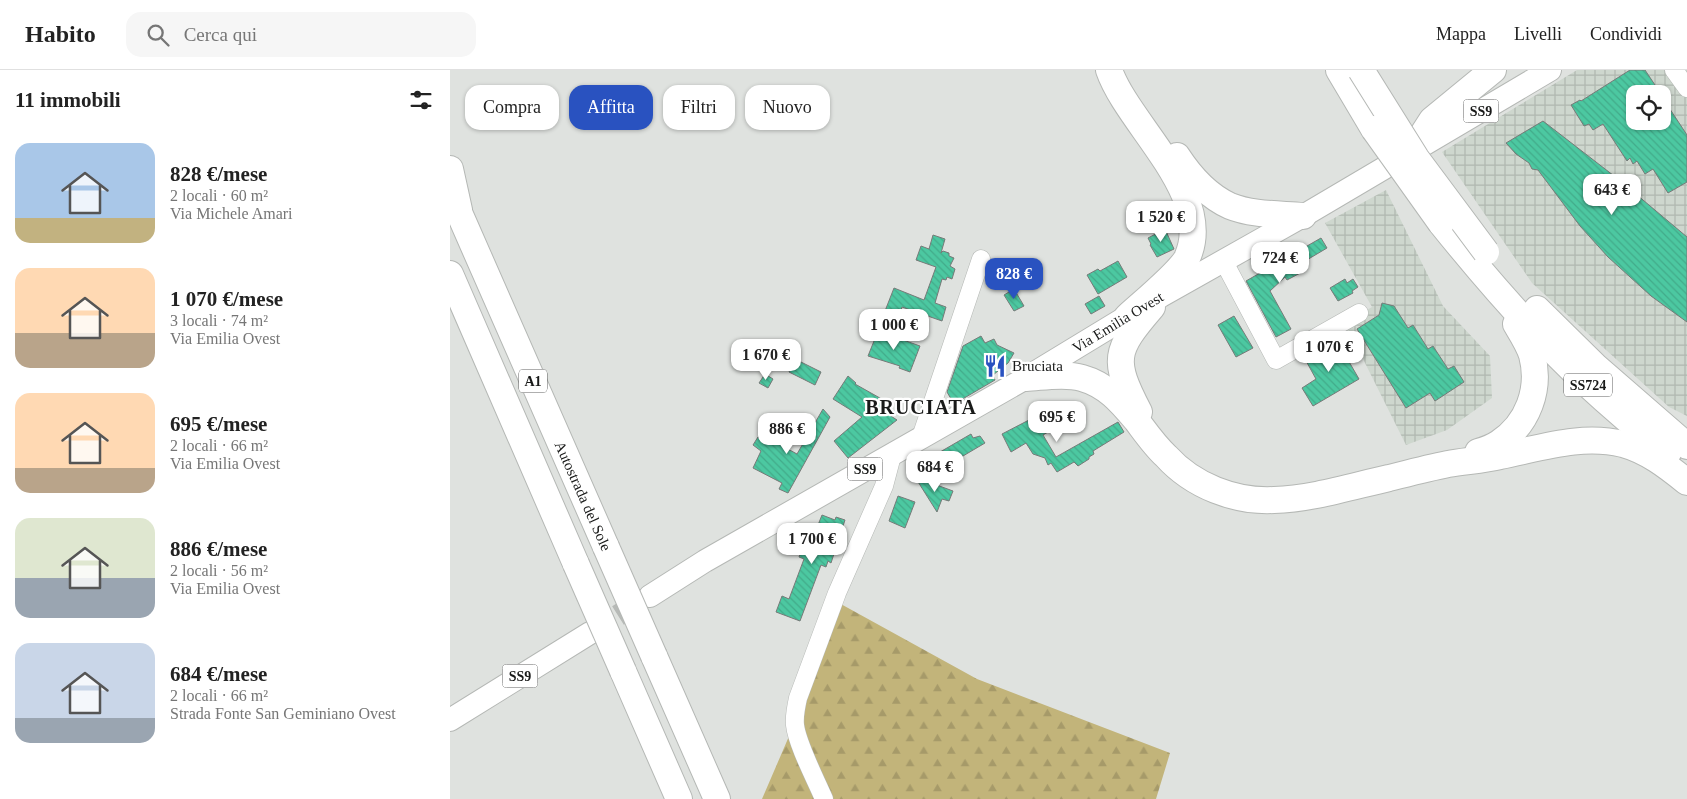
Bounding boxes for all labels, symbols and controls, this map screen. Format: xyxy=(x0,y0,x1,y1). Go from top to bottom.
search box xyxy=(126,12,476,57)
text: Habito xyxy=(25,21,96,47)
icon: search xyxy=(144,21,172,49)
text: Cerca qui xyxy=(184,24,257,45)
text: Mappa xyxy=(1436,24,1486,44)
text: Livelli xyxy=(1514,24,1562,44)
text: Condividi xyxy=(1590,24,1662,44)
chip: Compra xyxy=(465,85,559,130)
chip: Affitta xyxy=(569,85,653,130)
chip: Filtri xyxy=(663,85,735,130)
chip: Nuovo xyxy=(745,85,830,130)
map controls xyxy=(1626,85,1671,130)
button: locate xyxy=(1626,85,1671,130)
icon: filters xyxy=(407,86,435,114)
text: 11 immobili xyxy=(15,88,121,112)
road number: SS9 xyxy=(1464,99,1498,122)
text: 828 €/mese xyxy=(170,162,267,186)
icon: home xyxy=(55,163,115,223)
pin: 643 € xyxy=(1577,174,1647,216)
text: 643 € xyxy=(1594,181,1630,198)
text: 2 locali · 60 m² xyxy=(170,187,268,204)
pin: 1 520 € xyxy=(1115,200,1207,243)
text: Via Michele Amari xyxy=(170,205,293,222)
text: 1 520 € xyxy=(1137,208,1185,225)
pin: 724 € xyxy=(1245,242,1315,284)
text: 724 € xyxy=(1262,249,1298,266)
pin: 828 € xyxy=(979,258,1049,300)
text: 828 € xyxy=(996,265,1032,282)
text: 1 070 €/mese xyxy=(170,287,283,311)
icon: home xyxy=(55,288,115,348)
street label: Via Emilia Ovest xyxy=(1069,288,1167,356)
pin: 1 000 € xyxy=(848,308,940,351)
text: 3 locali · 74 m² xyxy=(170,312,268,329)
text: 1 000 € xyxy=(870,316,918,333)
text: Via Emilia Ovest xyxy=(170,330,280,347)
pin: 1 070 € xyxy=(1283,330,1375,373)
pin: 1 670 € xyxy=(720,338,812,381)
text: 1 070 € xyxy=(1305,338,1353,355)
text: 1 670 € xyxy=(742,346,790,363)
restaurant icon: Bruciata xyxy=(982,353,1008,379)
place label: Bruciata xyxy=(1012,358,1063,374)
road number: A1 xyxy=(519,370,547,392)
road number: SS724 xyxy=(1564,374,1612,396)
district label: BRUCIATA xyxy=(865,396,977,418)
pin: 695 € xyxy=(1022,400,1092,443)
text: 695 € xyxy=(1039,408,1075,425)
text: 695 €/mese xyxy=(170,412,267,436)
pin: 886 € xyxy=(752,412,822,455)
icon: home xyxy=(55,413,115,473)
text: 886 € xyxy=(769,420,805,437)
text: 2 locali · 66 m² xyxy=(170,437,268,454)
street label: Autostrada del Sole xyxy=(552,439,615,554)
pin: 684 € xyxy=(900,450,970,493)
text: Via Emilia Ovest xyxy=(170,455,280,472)
road number: SS9 xyxy=(848,458,882,480)
text: 684 € xyxy=(917,458,953,475)
pin: 1 700 € xyxy=(766,522,858,565)
text: 1 700 € xyxy=(788,530,836,547)
text: 886 €/mese xyxy=(170,537,267,561)
icon: home xyxy=(55,538,115,598)
text: 2 locali · 56 m² xyxy=(170,562,268,579)
text: Via Emilia Ovest xyxy=(170,580,280,597)
text: 684 €/mese xyxy=(170,662,267,686)
icon: home xyxy=(55,663,115,723)
road number: SS9 xyxy=(502,664,538,688)
text: 2 locali · 66 m² xyxy=(170,687,268,704)
text: Strada Fonte San Geminiano Ovest xyxy=(170,705,396,722)

